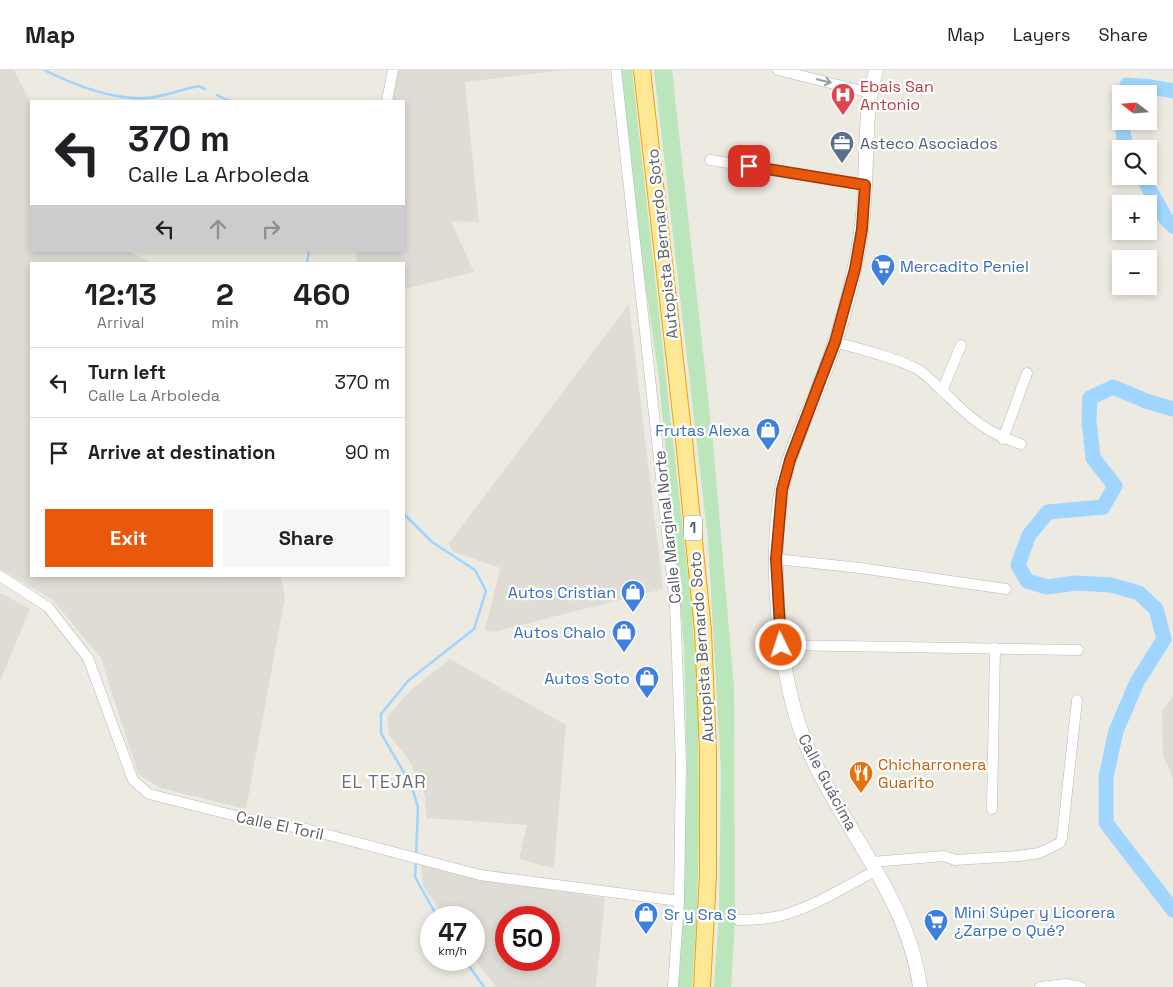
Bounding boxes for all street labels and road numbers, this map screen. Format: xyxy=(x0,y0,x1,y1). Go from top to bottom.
street label: Autopista Bernardo Soto xyxy=(642,148,683,340)
street label: Calle Marginal Norte xyxy=(649,449,686,605)
road number: 1 xyxy=(684,516,702,540)
street label: Autopista Bernardo Soto xyxy=(684,551,719,743)
street label: Calle Guácima xyxy=(793,730,862,834)
street label: Calle El Toril xyxy=(234,806,326,845)

